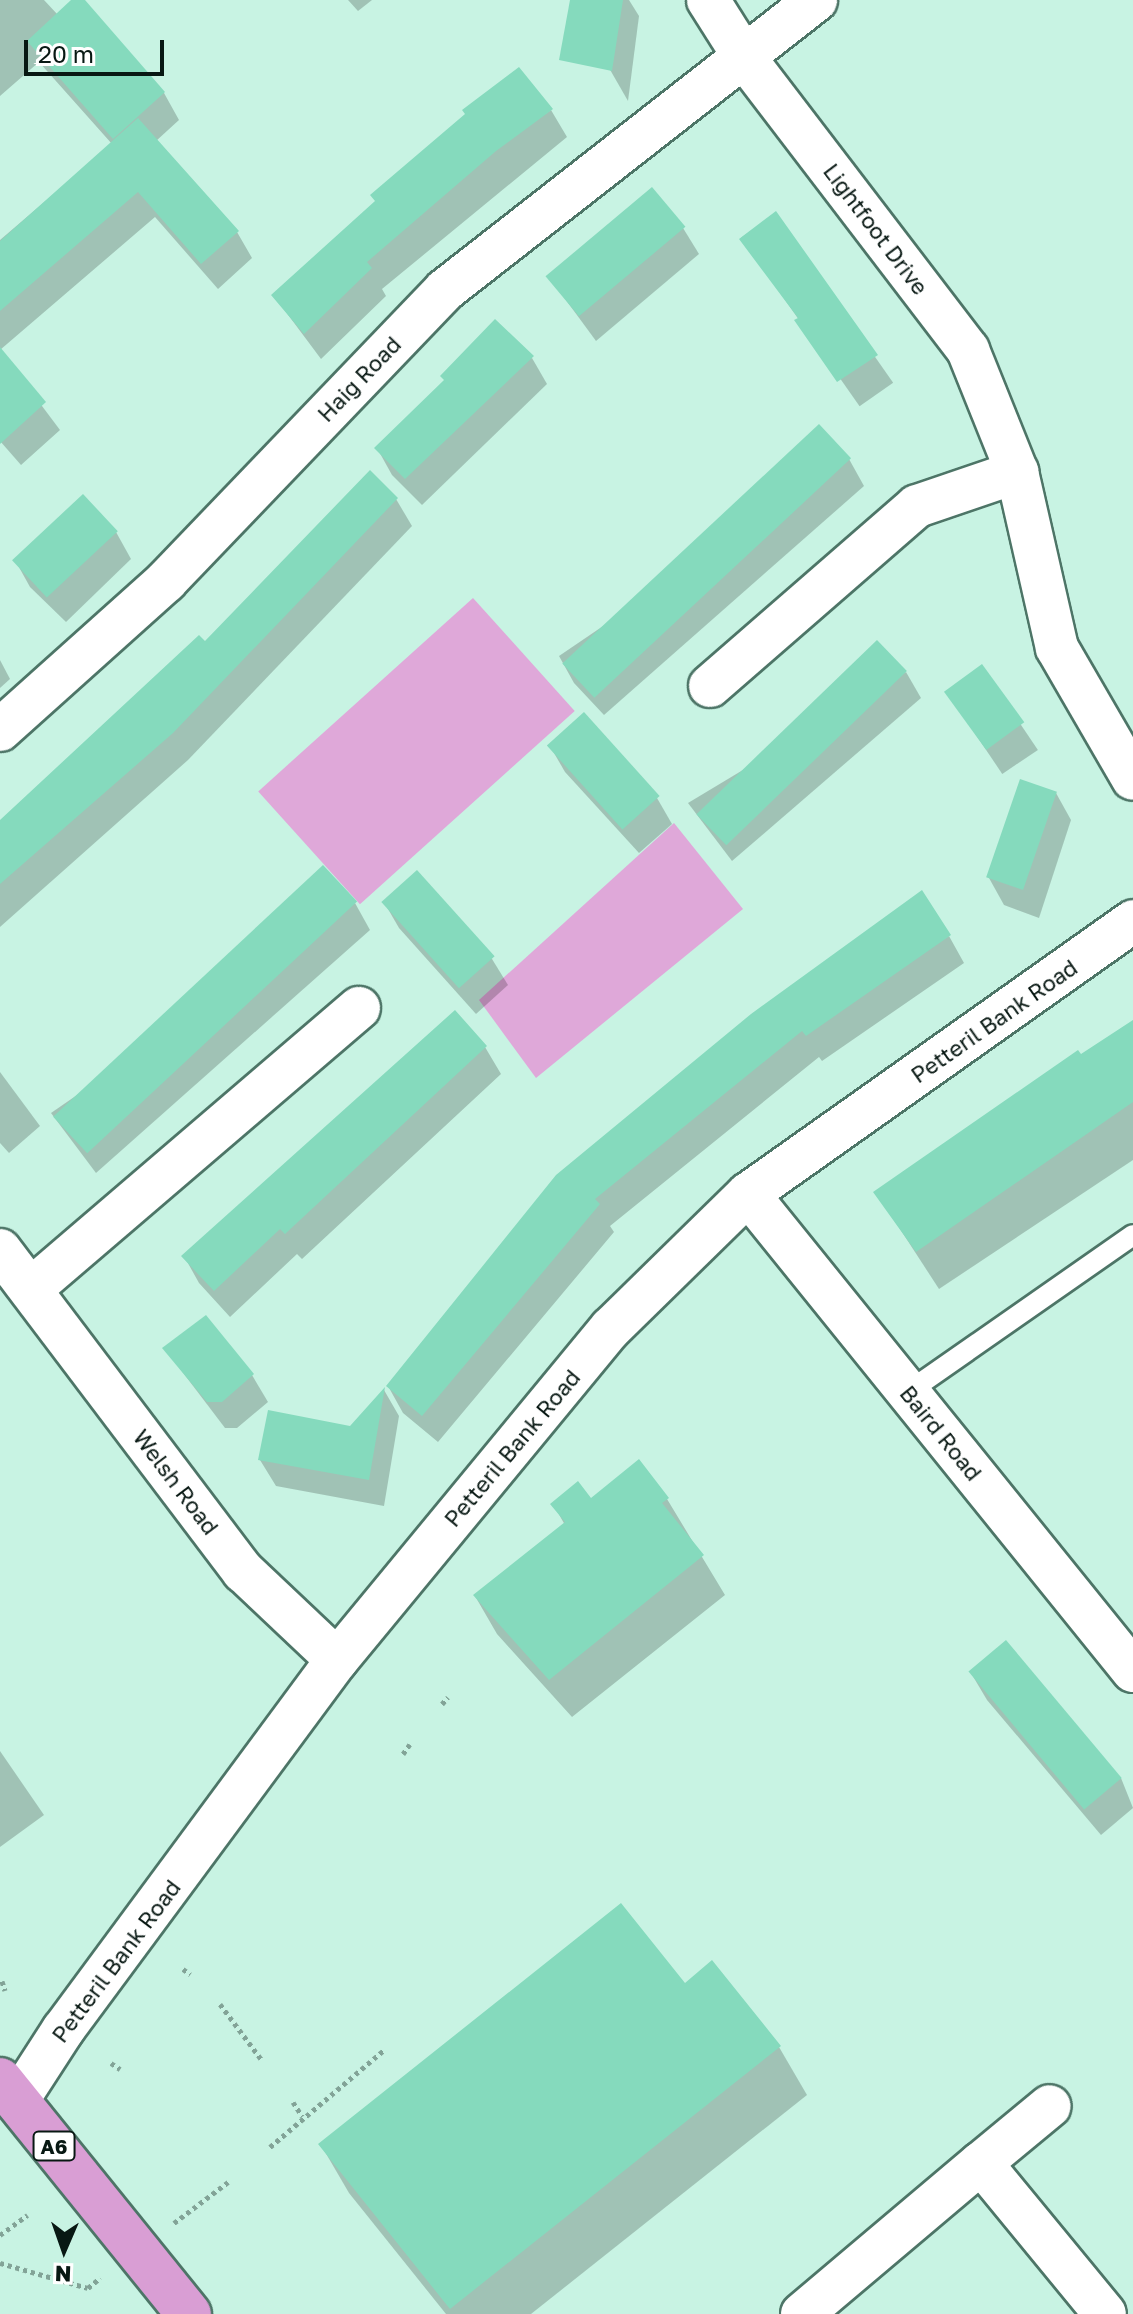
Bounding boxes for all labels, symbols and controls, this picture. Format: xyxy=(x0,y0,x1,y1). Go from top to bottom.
scale bar xyxy=(28,24,168,74)
text: 20 m xyxy=(38,39,94,68)
street label: Lightfoot Drive xyxy=(818,158,934,300)
street label: Haig Road xyxy=(312,331,406,427)
street label: Petteril Bank Road xyxy=(906,954,1082,1088)
street label: Petteril Bank Road xyxy=(439,1364,585,1532)
street label: Baird Road xyxy=(895,1380,987,1486)
street label: Welsh Road xyxy=(128,1424,224,1540)
street label: Petteril Bank Road xyxy=(46,1875,186,2047)
road number: A6 xyxy=(32,2130,76,2162)
north arrow xyxy=(24,2210,104,2290)
text: N xyxy=(54,2261,72,2288)

